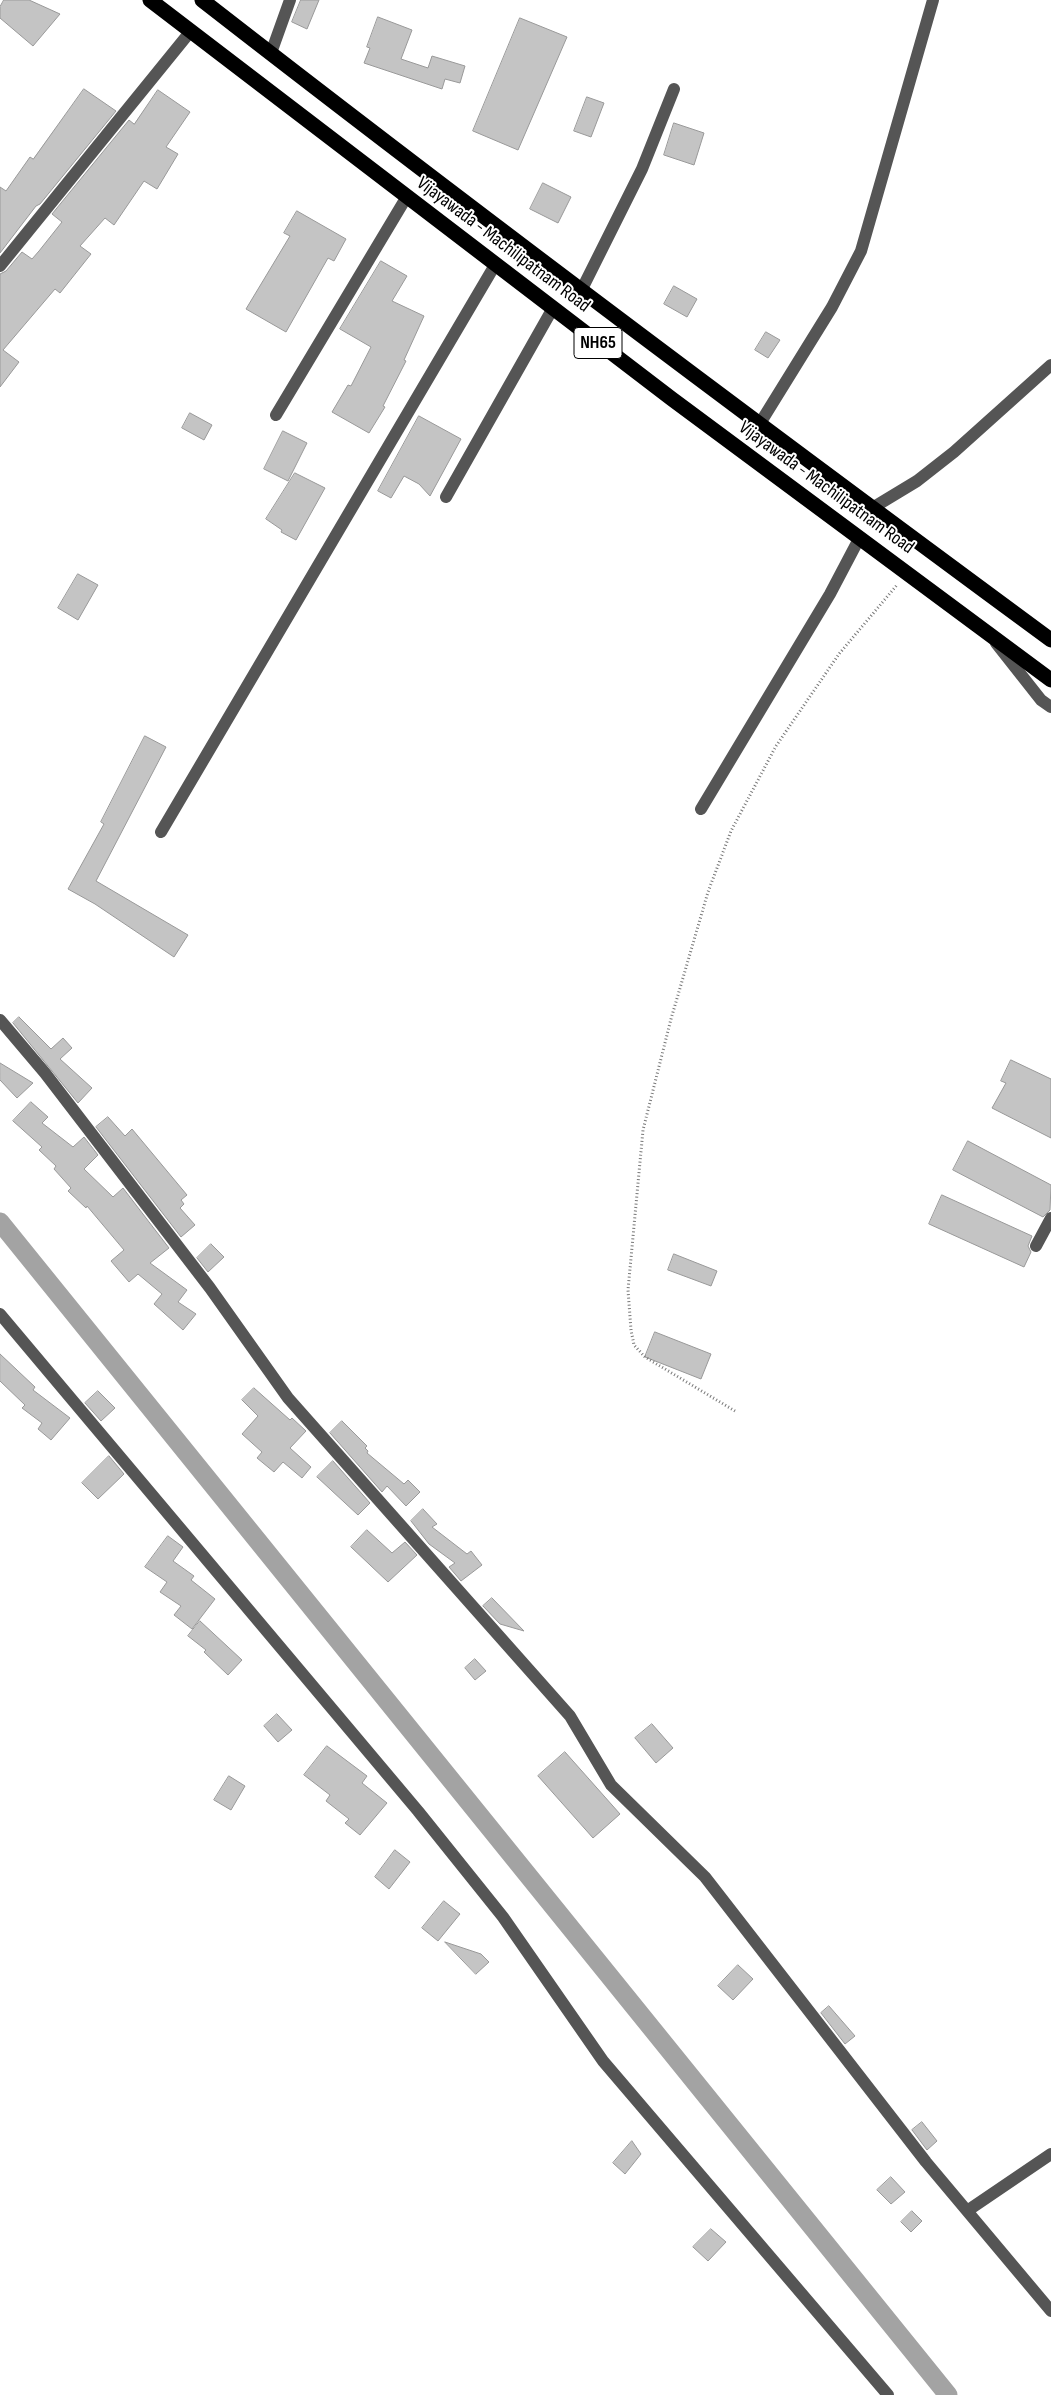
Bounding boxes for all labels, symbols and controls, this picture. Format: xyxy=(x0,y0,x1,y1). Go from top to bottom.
street label: Vijayawada - Machilipatnam Road xyxy=(412,172,594,318)
road number: NH65 xyxy=(574,328,622,358)
street label: Vijayawada - Machilipatnam Road xyxy=(734,417,918,559)

